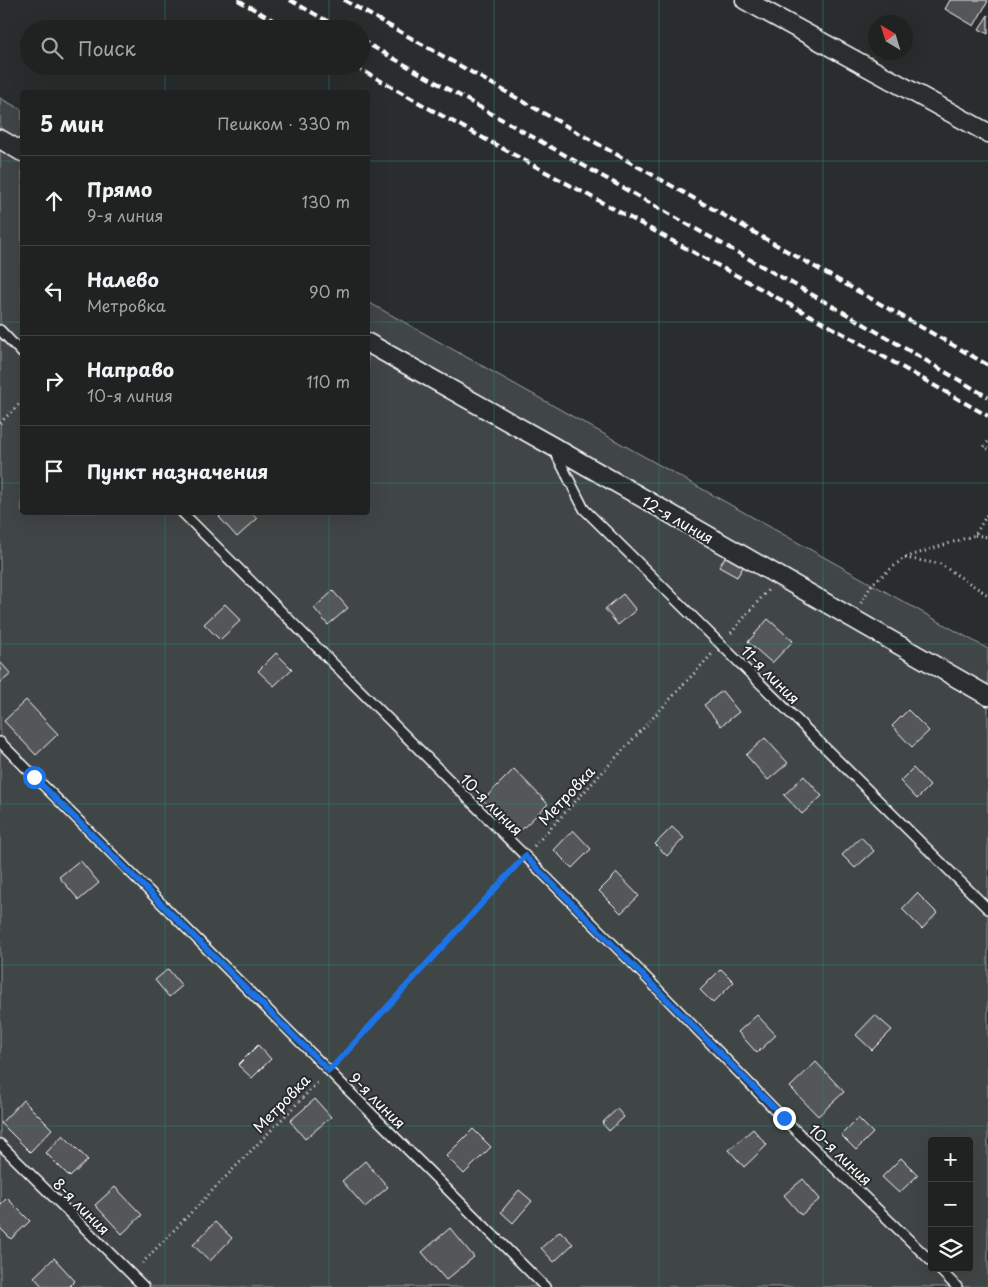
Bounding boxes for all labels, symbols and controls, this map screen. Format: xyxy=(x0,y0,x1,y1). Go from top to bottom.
north arrow xyxy=(868,15,913,60)
search box xyxy=(20,20,370,75)
icon: search xyxy=(38,34,66,62)
text: Поиск xyxy=(78,34,136,62)
text: 5 мин xyxy=(40,107,104,139)
text: Пешком · 330 m xyxy=(217,111,350,135)
text: Прямо xyxy=(87,175,152,203)
icon: ahead xyxy=(40,187,68,215)
text: 130 m xyxy=(302,189,350,213)
text: 9-я линия xyxy=(87,203,163,227)
text: Налево xyxy=(87,265,159,293)
icon: left xyxy=(40,277,68,305)
text: 90 m xyxy=(309,279,350,303)
text: Метровка xyxy=(87,293,166,317)
text: Направо xyxy=(87,355,174,383)
icon: right xyxy=(40,367,68,395)
text: 110 m xyxy=(307,369,350,393)
text: 10-я линия xyxy=(87,383,173,407)
icon: arrive xyxy=(40,457,68,485)
text: Пункт назначения xyxy=(87,457,268,485)
street label: 12-я линия xyxy=(638,489,718,549)
street label: 11-я линия xyxy=(736,639,806,709)
street label: Метровка xyxy=(532,760,600,830)
route start xyxy=(23,766,46,789)
street label: 10-я линия xyxy=(455,767,529,841)
street label: 9-я линия xyxy=(345,1067,411,1133)
street label: Метровка xyxy=(247,1068,315,1138)
route end xyxy=(773,1107,796,1130)
street label: 10-я линия xyxy=(804,1118,878,1190)
map controls xyxy=(928,1137,973,1272)
button: + xyxy=(928,1137,973,1182)
street label: 8-я линия xyxy=(48,1172,116,1240)
button: − xyxy=(928,1182,973,1227)
button: layers xyxy=(928,1227,973,1272)

